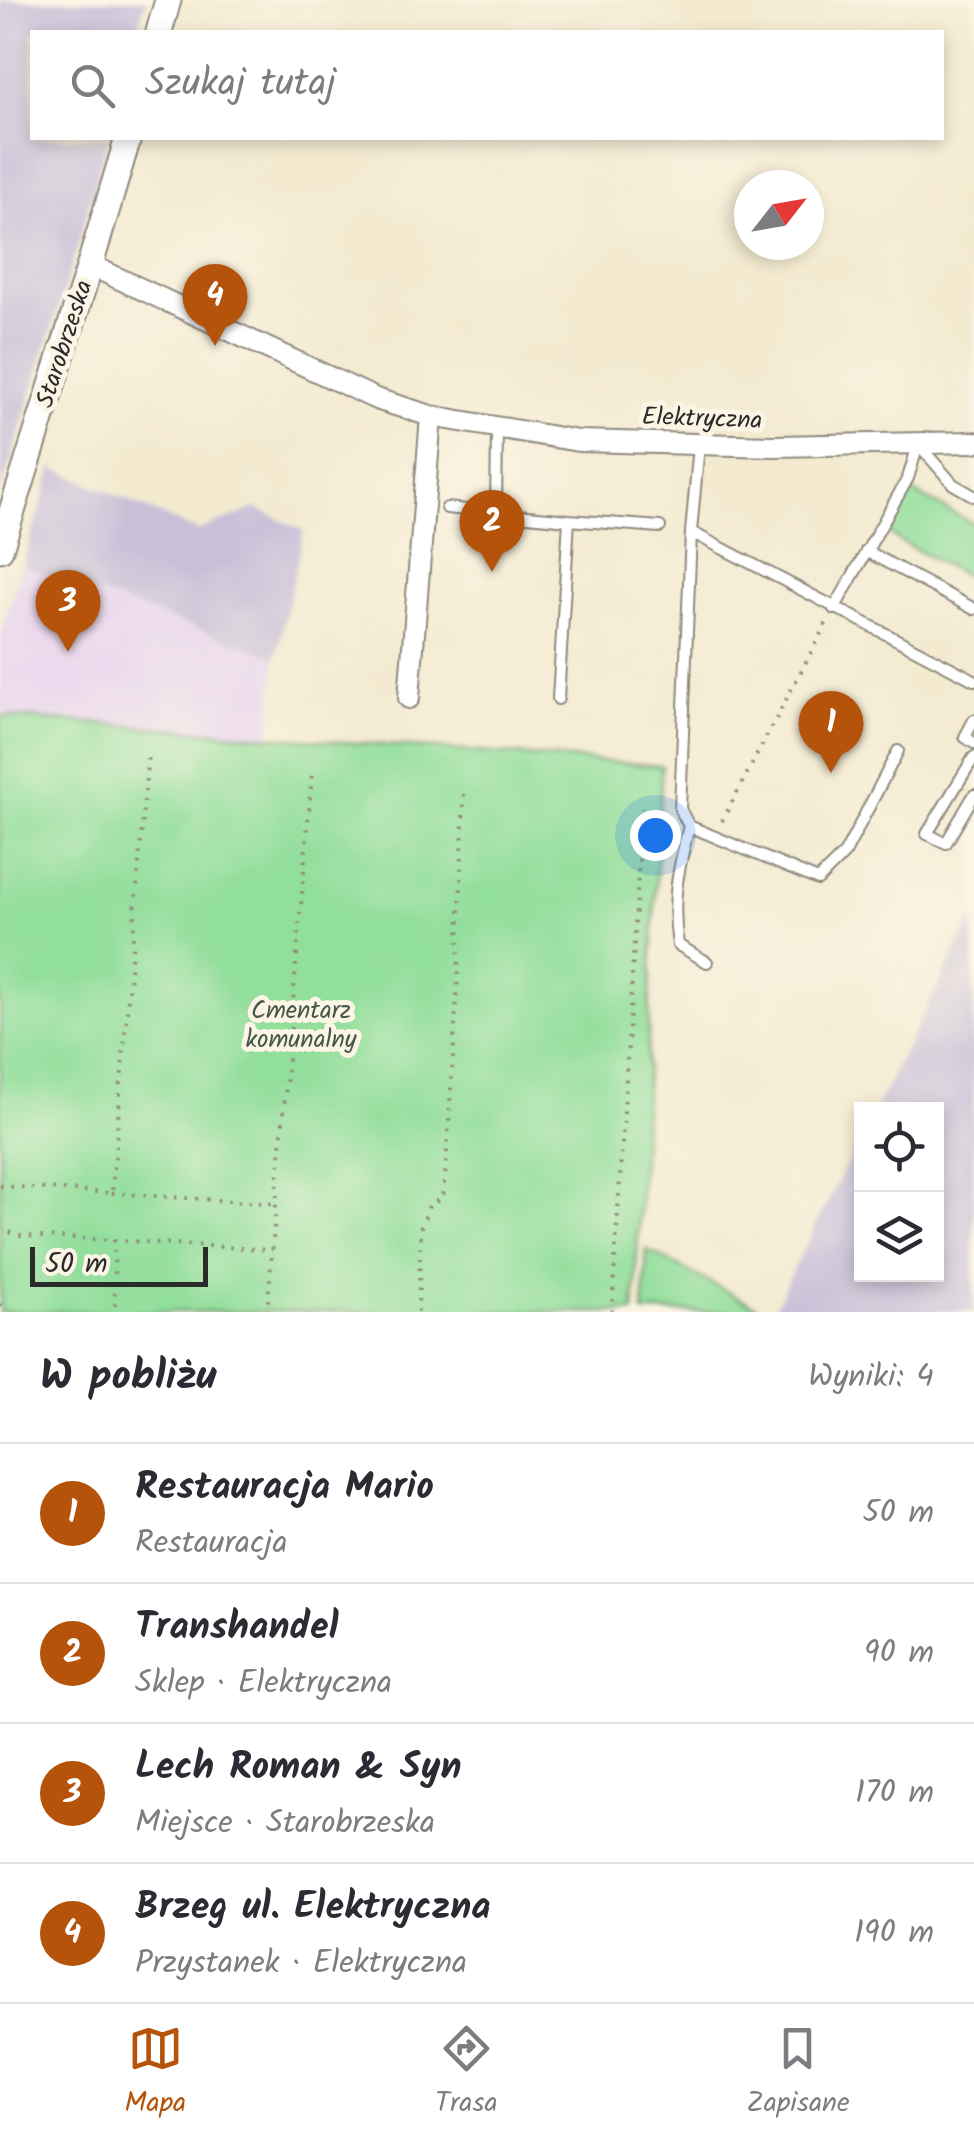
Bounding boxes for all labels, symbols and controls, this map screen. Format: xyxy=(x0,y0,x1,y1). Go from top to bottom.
search box xyxy=(30,30,944,140)
text: Szukaj tutaj xyxy=(145,55,336,115)
icon: search xyxy=(65,58,120,113)
north arrow xyxy=(734,170,824,260)
pin: 4 xyxy=(182,264,248,346)
street label: Starobrzeska xyxy=(26,275,104,413)
street label: Elektryczna xyxy=(641,397,763,441)
pin: 2 xyxy=(460,490,524,572)
pin: 3 xyxy=(36,570,100,652)
pin: 1 xyxy=(798,690,864,773)
your location xyxy=(630,810,681,861)
park label: Cmentarz komunalny xyxy=(245,991,357,1060)
map controls xyxy=(854,1102,944,1282)
button: locate xyxy=(854,1102,944,1192)
button: layers xyxy=(854,1192,944,1282)
scale bar xyxy=(30,1242,208,1286)
text: 50 m xyxy=(45,1242,108,1287)
text: W pobliżu xyxy=(40,1344,216,1411)
text: Wyniki: 4 xyxy=(808,1352,934,1403)
text: Restauracja Mario xyxy=(135,1458,434,1518)
text: 1 xyxy=(68,1488,77,1539)
text: 50 m xyxy=(863,1488,934,1539)
text: Restauracja xyxy=(135,1518,287,1569)
text: Transhandel xyxy=(135,1598,339,1658)
text: 2 xyxy=(63,1628,82,1679)
text: 90 m xyxy=(864,1628,934,1679)
text: Sklep · Elektryczna xyxy=(135,1658,392,1709)
text: Lech Roman & Syn xyxy=(135,1738,462,1798)
text: 3 xyxy=(64,1768,81,1819)
text: 170 m xyxy=(855,1768,934,1819)
text: Miejsce · Starobrzeska xyxy=(135,1798,435,1849)
text: Brzeg ul. Elektryczna xyxy=(135,1878,491,1938)
text: 4 xyxy=(64,1908,81,1959)
text: 190 m xyxy=(854,1908,934,1959)
text: Przystanek · Elektryczna xyxy=(135,1938,467,1989)
tab: Mapa xyxy=(124,2021,186,2126)
tab: Trasa xyxy=(435,2021,498,2126)
tab: Zapisane xyxy=(746,2021,850,2126)

